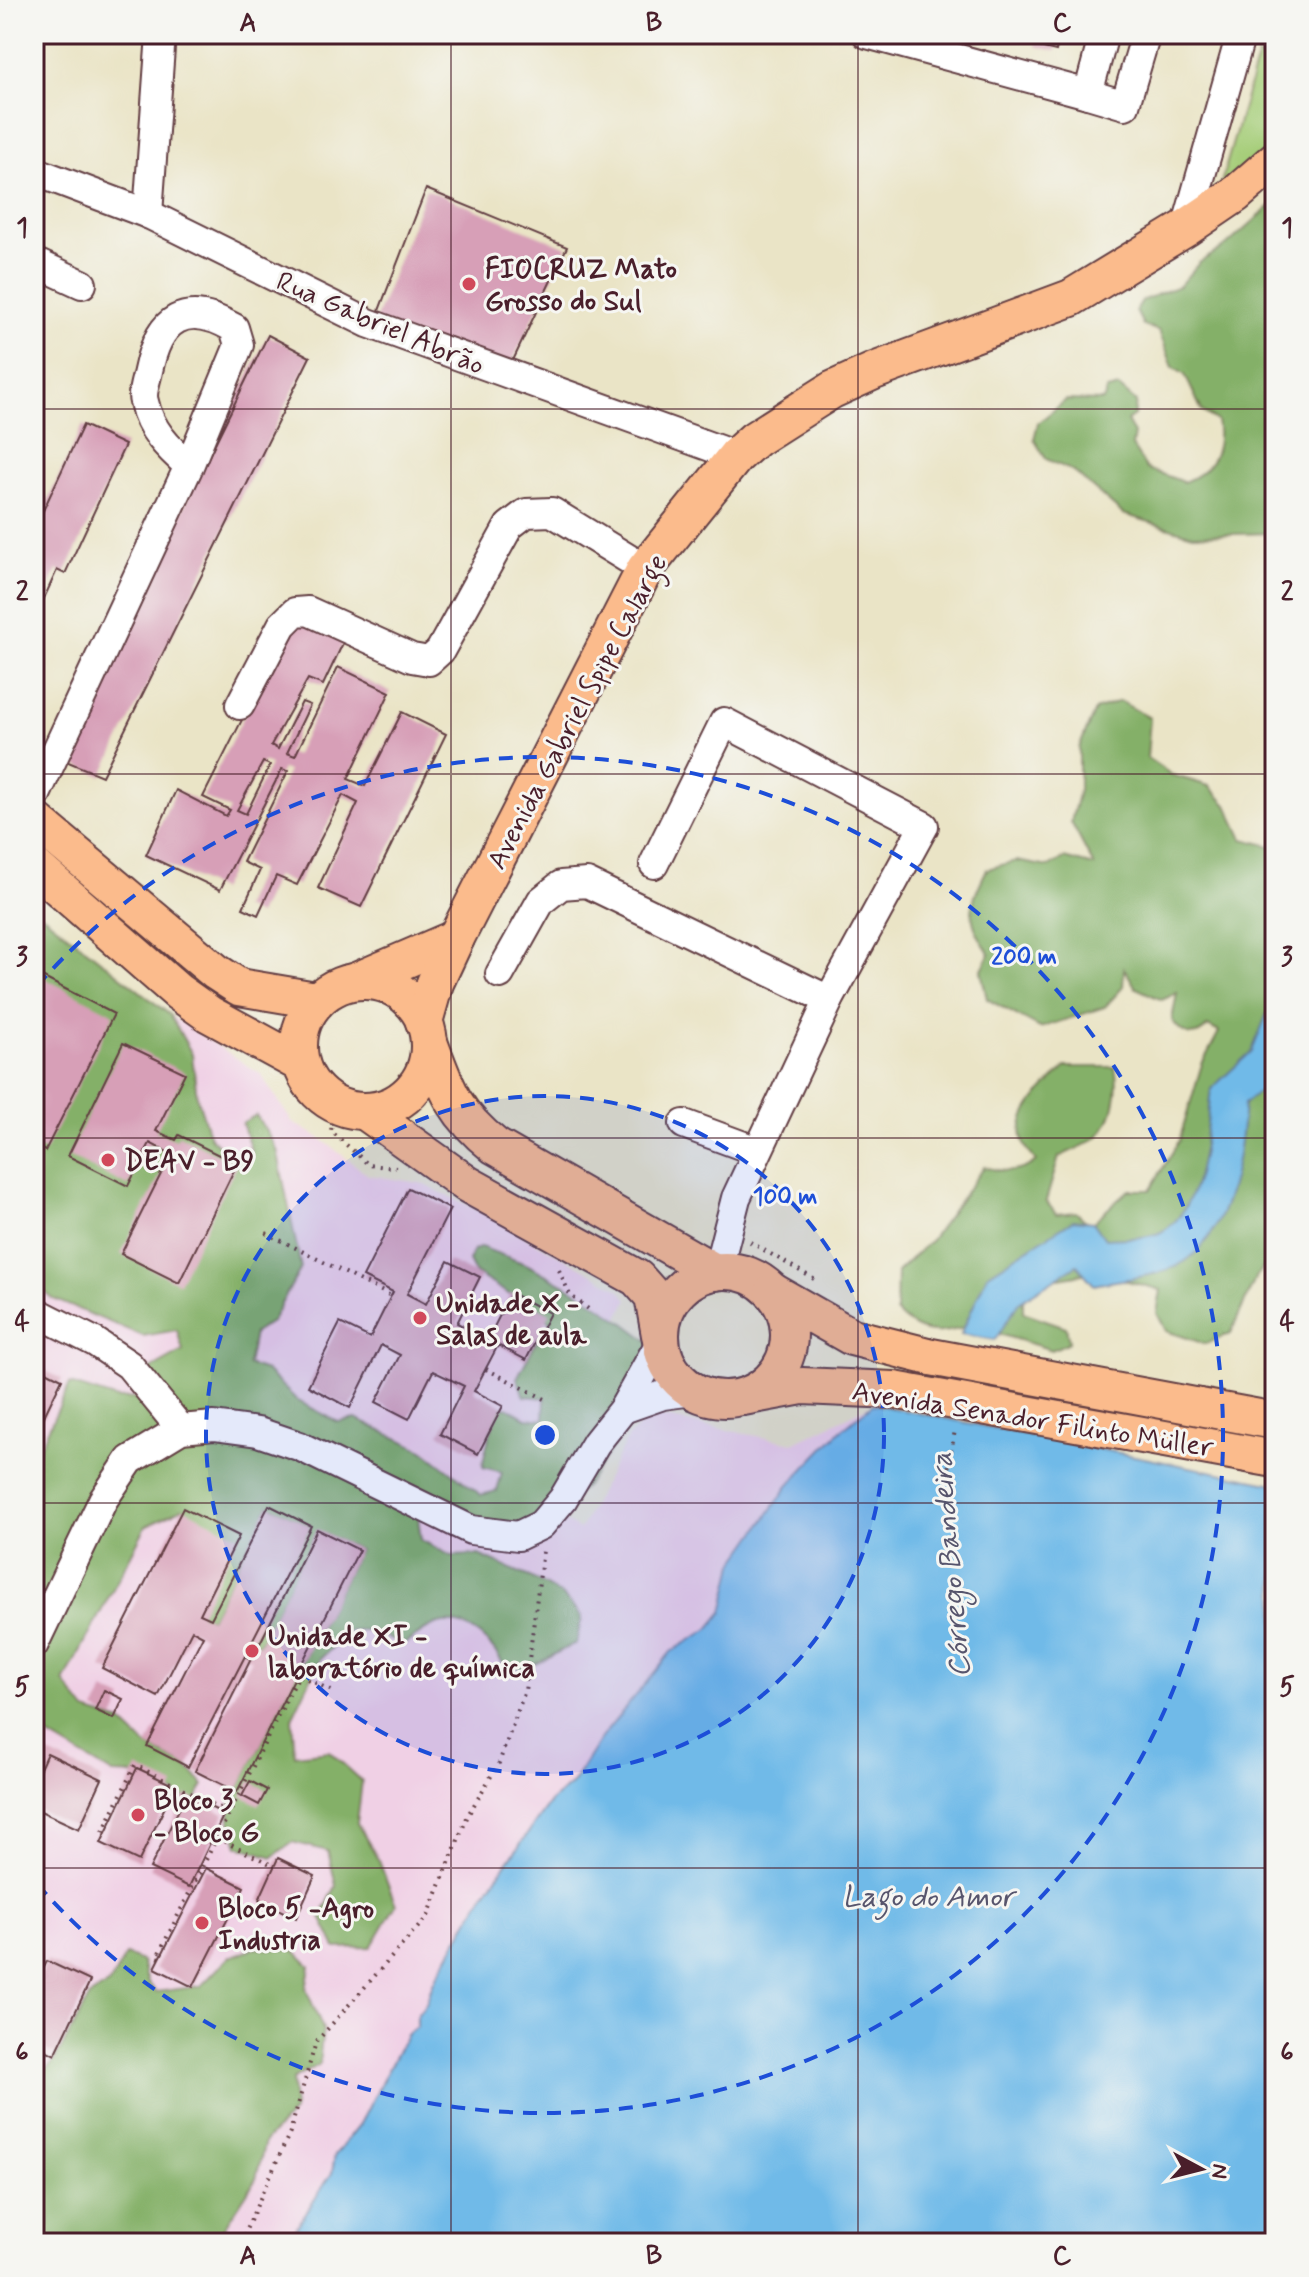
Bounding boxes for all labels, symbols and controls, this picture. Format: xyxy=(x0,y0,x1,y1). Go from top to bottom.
text: A xyxy=(239,7,257,41)
text: B xyxy=(646,7,662,41)
text: C xyxy=(1053,7,1072,41)
text: 1 xyxy=(16,212,28,246)
text: 1 xyxy=(1281,212,1293,246)
place label: FIOCRUZ Mato Grosso do Sul xyxy=(485,252,677,321)
street label: Rua Gabriel Abrão xyxy=(270,264,490,385)
marker: FIOCRUZ Mato Grosso do Sul xyxy=(460,275,478,293)
street label: Avenida Gabriel Spipe Calarge xyxy=(479,548,680,878)
text: 2 xyxy=(16,576,29,610)
text: 2 xyxy=(1281,576,1294,610)
text: 3 xyxy=(16,941,28,975)
text: 3 xyxy=(1281,941,1293,975)
text: 200 m xyxy=(991,942,1057,973)
place label: DEAV - B9 xyxy=(124,1144,255,1181)
marker: DEAV - B9 xyxy=(99,1151,117,1169)
text: 100 m xyxy=(753,1182,817,1213)
place label: Unidade X - Salas de aula xyxy=(436,1286,588,1355)
text: 4 xyxy=(14,1306,30,1340)
text: 4 xyxy=(1279,1306,1295,1340)
marker: Unidade X - Salas de aula xyxy=(411,1309,429,1327)
street label: Avenida Senador Filinto Müller xyxy=(849,1374,1217,1467)
centre of rings xyxy=(531,1421,559,1449)
water label: Córrego Bandeira xyxy=(922,1450,984,1679)
place label: Unidade XI - laboratório de química xyxy=(268,1619,535,1688)
marker: Unidade XI - laboratório de química xyxy=(243,1642,261,1660)
text: 5 xyxy=(14,1671,30,1705)
text: 5 xyxy=(1279,1671,1295,1705)
place label: Bloco 3 - Bloco G xyxy=(154,1783,259,1852)
marker: Bloco 3 - Bloco G xyxy=(129,1806,147,1824)
water label: Lago do Amor xyxy=(842,1878,1017,1921)
place label: Bloco 5 -Agro Industria xyxy=(218,1891,374,1960)
marker: Bloco 5 -Agro Industria xyxy=(193,1914,211,1932)
text: 6 xyxy=(15,2036,29,2070)
text: 6 xyxy=(1280,2036,1294,2070)
north arrow xyxy=(1161,2129,1241,2209)
text: N xyxy=(1204,2162,1234,2180)
text: A xyxy=(239,2240,257,2274)
text: B xyxy=(646,2240,662,2274)
text: C xyxy=(1053,2240,1072,2274)

